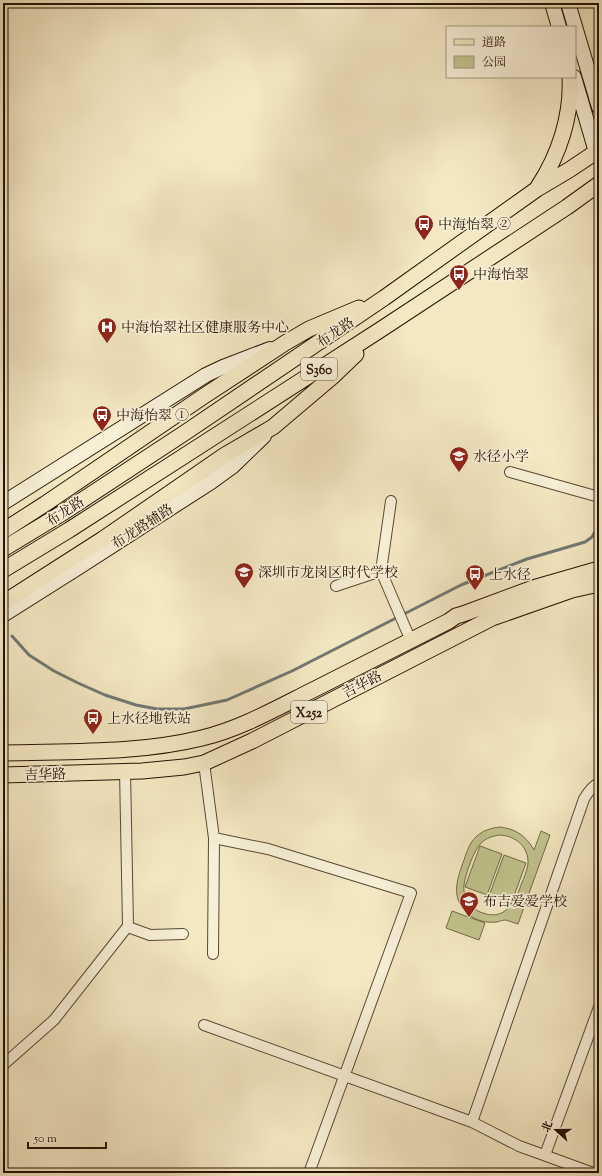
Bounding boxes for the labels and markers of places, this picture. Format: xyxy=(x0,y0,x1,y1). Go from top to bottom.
bus stop icon: 中海怡翠 ② xyxy=(413,213,435,241)
place label: 中海怡翠 ② xyxy=(438,216,511,236)
bus stop icon: 中海怡翠 xyxy=(448,263,470,291)
place label: 中海怡翠 xyxy=(473,266,529,286)
hospital icon: 中海怡翠社区健康服务中心 xyxy=(96,316,118,344)
place label: 中海怡翠社区健康服务中心 xyxy=(121,319,289,339)
bus stop icon: 中海怡翠 ① xyxy=(91,404,113,432)
place label: 中海怡翠 ① xyxy=(116,407,189,427)
school or university icon: 水径小学 xyxy=(448,445,470,473)
place label: 水径小学 xyxy=(473,448,529,468)
school or university icon: 深圳市龙岗区时代学校 xyxy=(233,561,255,589)
bus stop icon: 上水径 xyxy=(464,563,486,591)
place label: 深圳市龙岗区时代学校 xyxy=(258,564,398,584)
place label: 上水径 xyxy=(489,566,531,586)
bus stop icon: 上水径地铁站 xyxy=(82,707,104,735)
place label: 上水径地铁站 xyxy=(107,710,191,730)
school or university icon: 布吉爱爱学校 xyxy=(458,890,480,918)
place label: 布吉爱爱学校 xyxy=(483,893,567,913)

